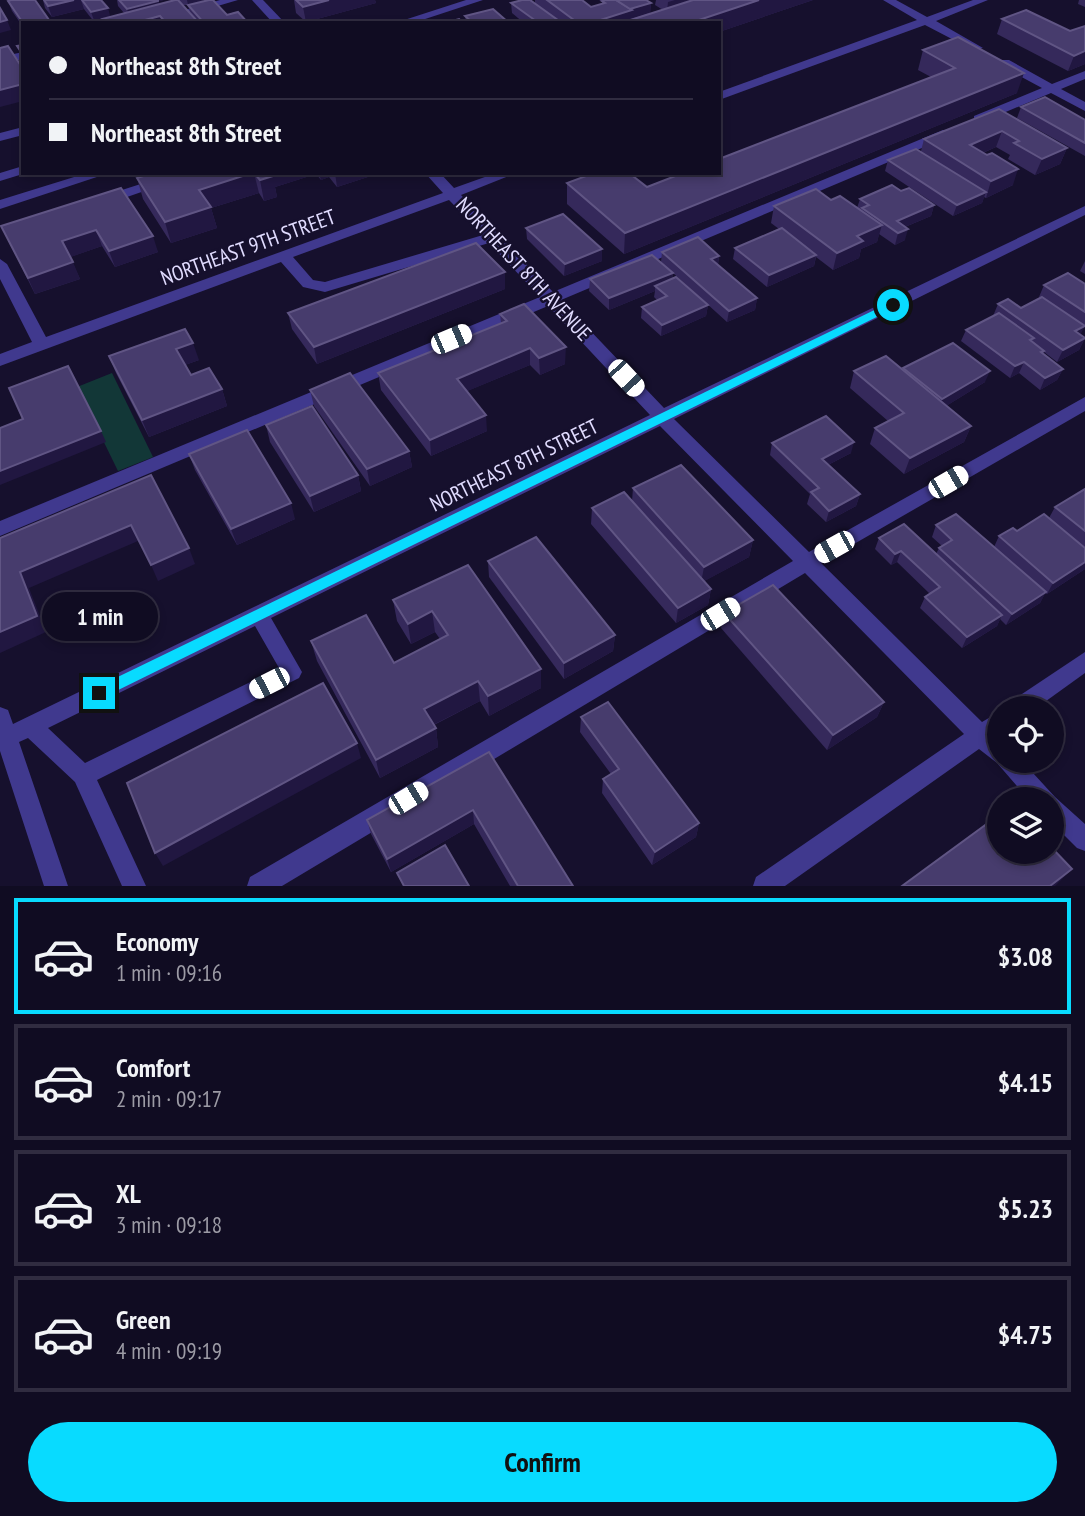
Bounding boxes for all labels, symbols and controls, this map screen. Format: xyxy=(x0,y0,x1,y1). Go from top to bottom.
text: Northeast 8th Street xyxy=(91,49,281,82)
text: Northeast 8th Street xyxy=(91,116,281,149)
street label: NORTHEAST 8TH AVENUE xyxy=(450,192,598,346)
street label: NORTHEAST 9TH STREET xyxy=(157,203,340,291)
route start xyxy=(877,289,909,321)
car xyxy=(428,321,475,357)
car xyxy=(604,355,649,401)
street label: NORTHEAST 8TH STREET xyxy=(425,412,603,517)
car xyxy=(925,462,972,502)
car xyxy=(811,528,858,566)
callout: 1 min xyxy=(41,592,157,640)
car xyxy=(697,594,744,634)
text: 1 min xyxy=(77,602,123,631)
car xyxy=(246,664,293,702)
route end xyxy=(83,677,115,709)
map controls xyxy=(987,696,1064,864)
button: locate xyxy=(987,696,1064,773)
car xyxy=(385,778,432,818)
button: layers xyxy=(987,787,1064,864)
icon: car xyxy=(32,925,95,988)
text: Economy xyxy=(116,925,198,958)
text: $3.08 xyxy=(998,940,1053,973)
text: 1 min · 09:16 xyxy=(116,958,222,987)
icon: car xyxy=(32,1051,95,1114)
text: Comfort xyxy=(116,1051,190,1084)
text: $4.15 xyxy=(998,1066,1053,1099)
text: 2 min · 09:17 xyxy=(116,1084,222,1113)
icon: car xyxy=(32,1177,95,1240)
text: XL xyxy=(116,1177,141,1210)
text: $5.23 xyxy=(998,1192,1053,1225)
text: 3 min · 09:18 xyxy=(116,1210,222,1239)
icon: car xyxy=(32,1303,95,1366)
text: Green xyxy=(116,1303,171,1336)
text: $4.75 xyxy=(998,1318,1053,1351)
text: 4 min · 09:19 xyxy=(116,1336,222,1365)
button: Confirm xyxy=(28,1422,1057,1502)

